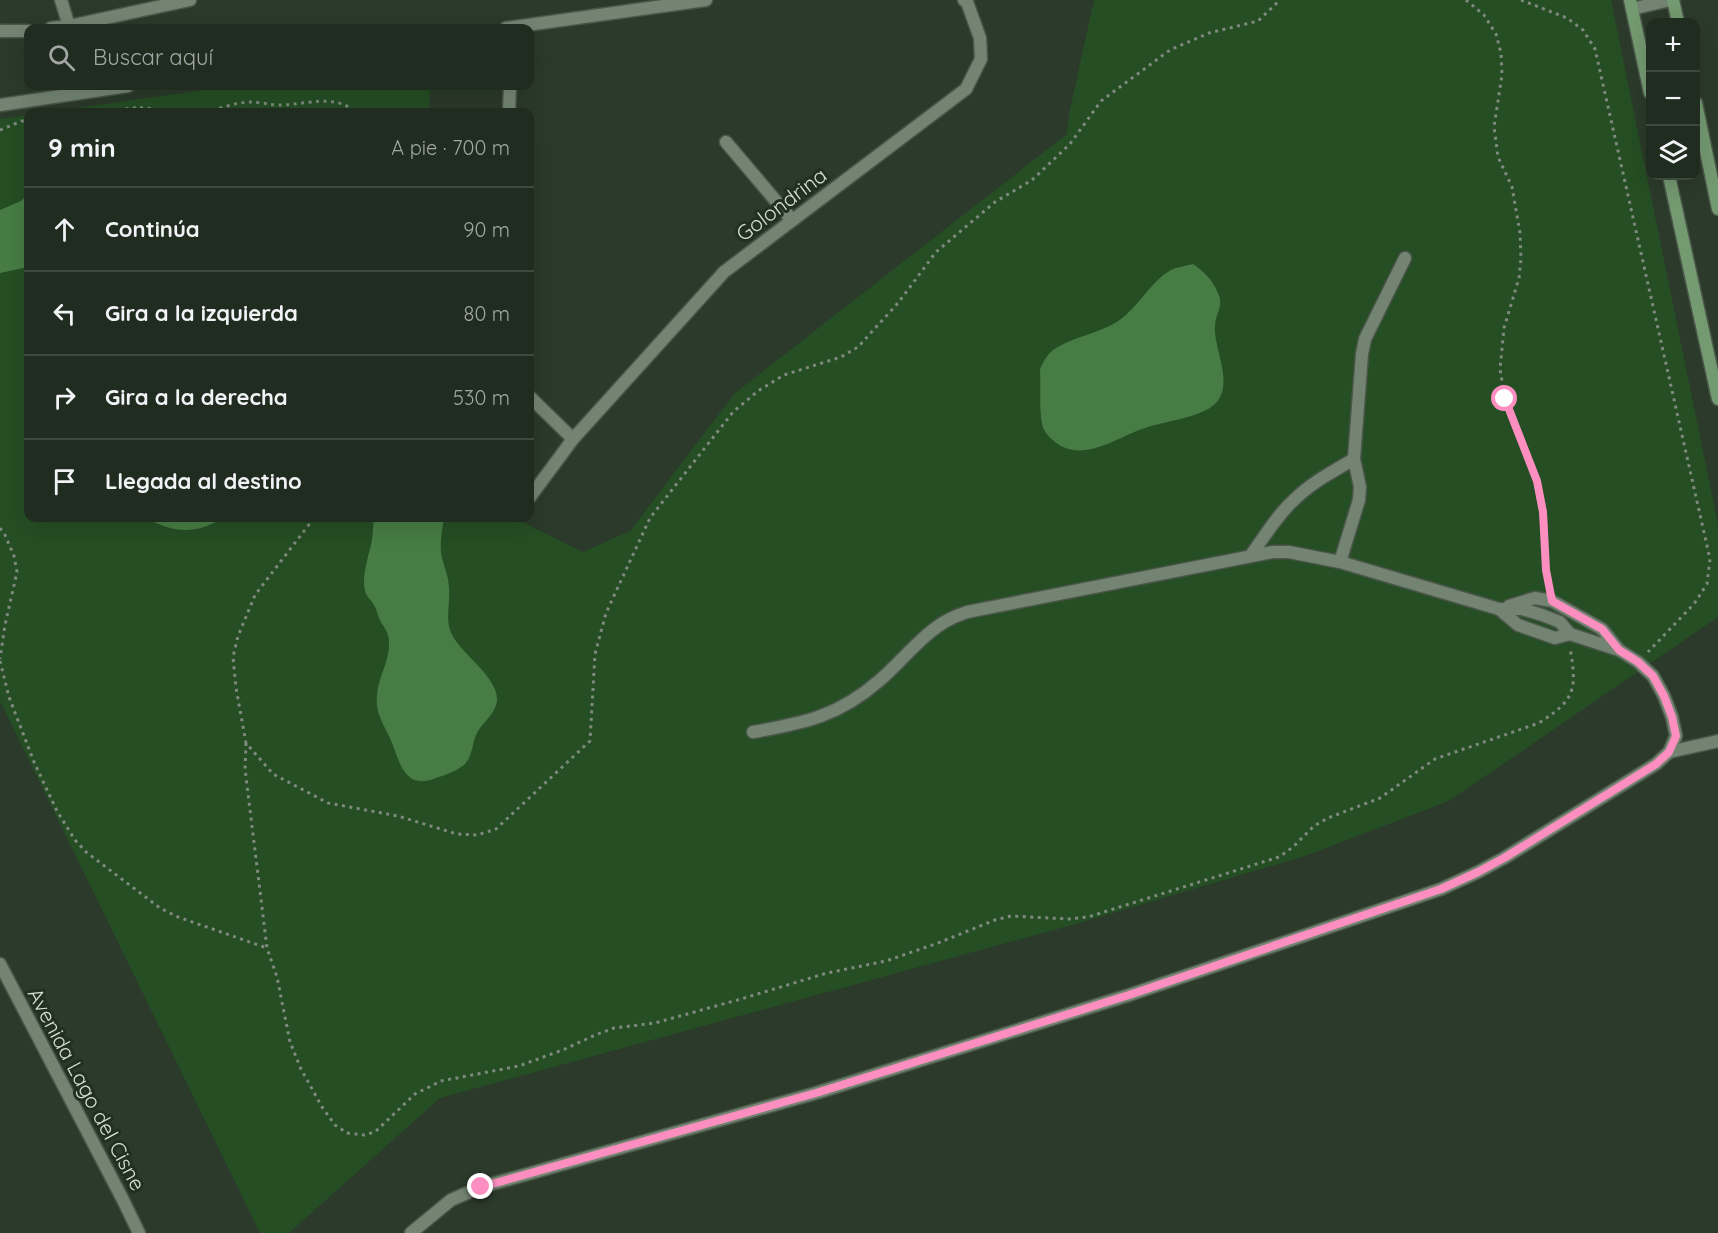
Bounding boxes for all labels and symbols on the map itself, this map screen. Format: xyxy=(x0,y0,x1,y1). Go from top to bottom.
street label: Golondrina xyxy=(730,161,832,247)
route start xyxy=(1491,385,1517,411)
street label: Avenida Lago del Cisne xyxy=(22,983,152,1195)
route end xyxy=(467,1173,493,1199)

